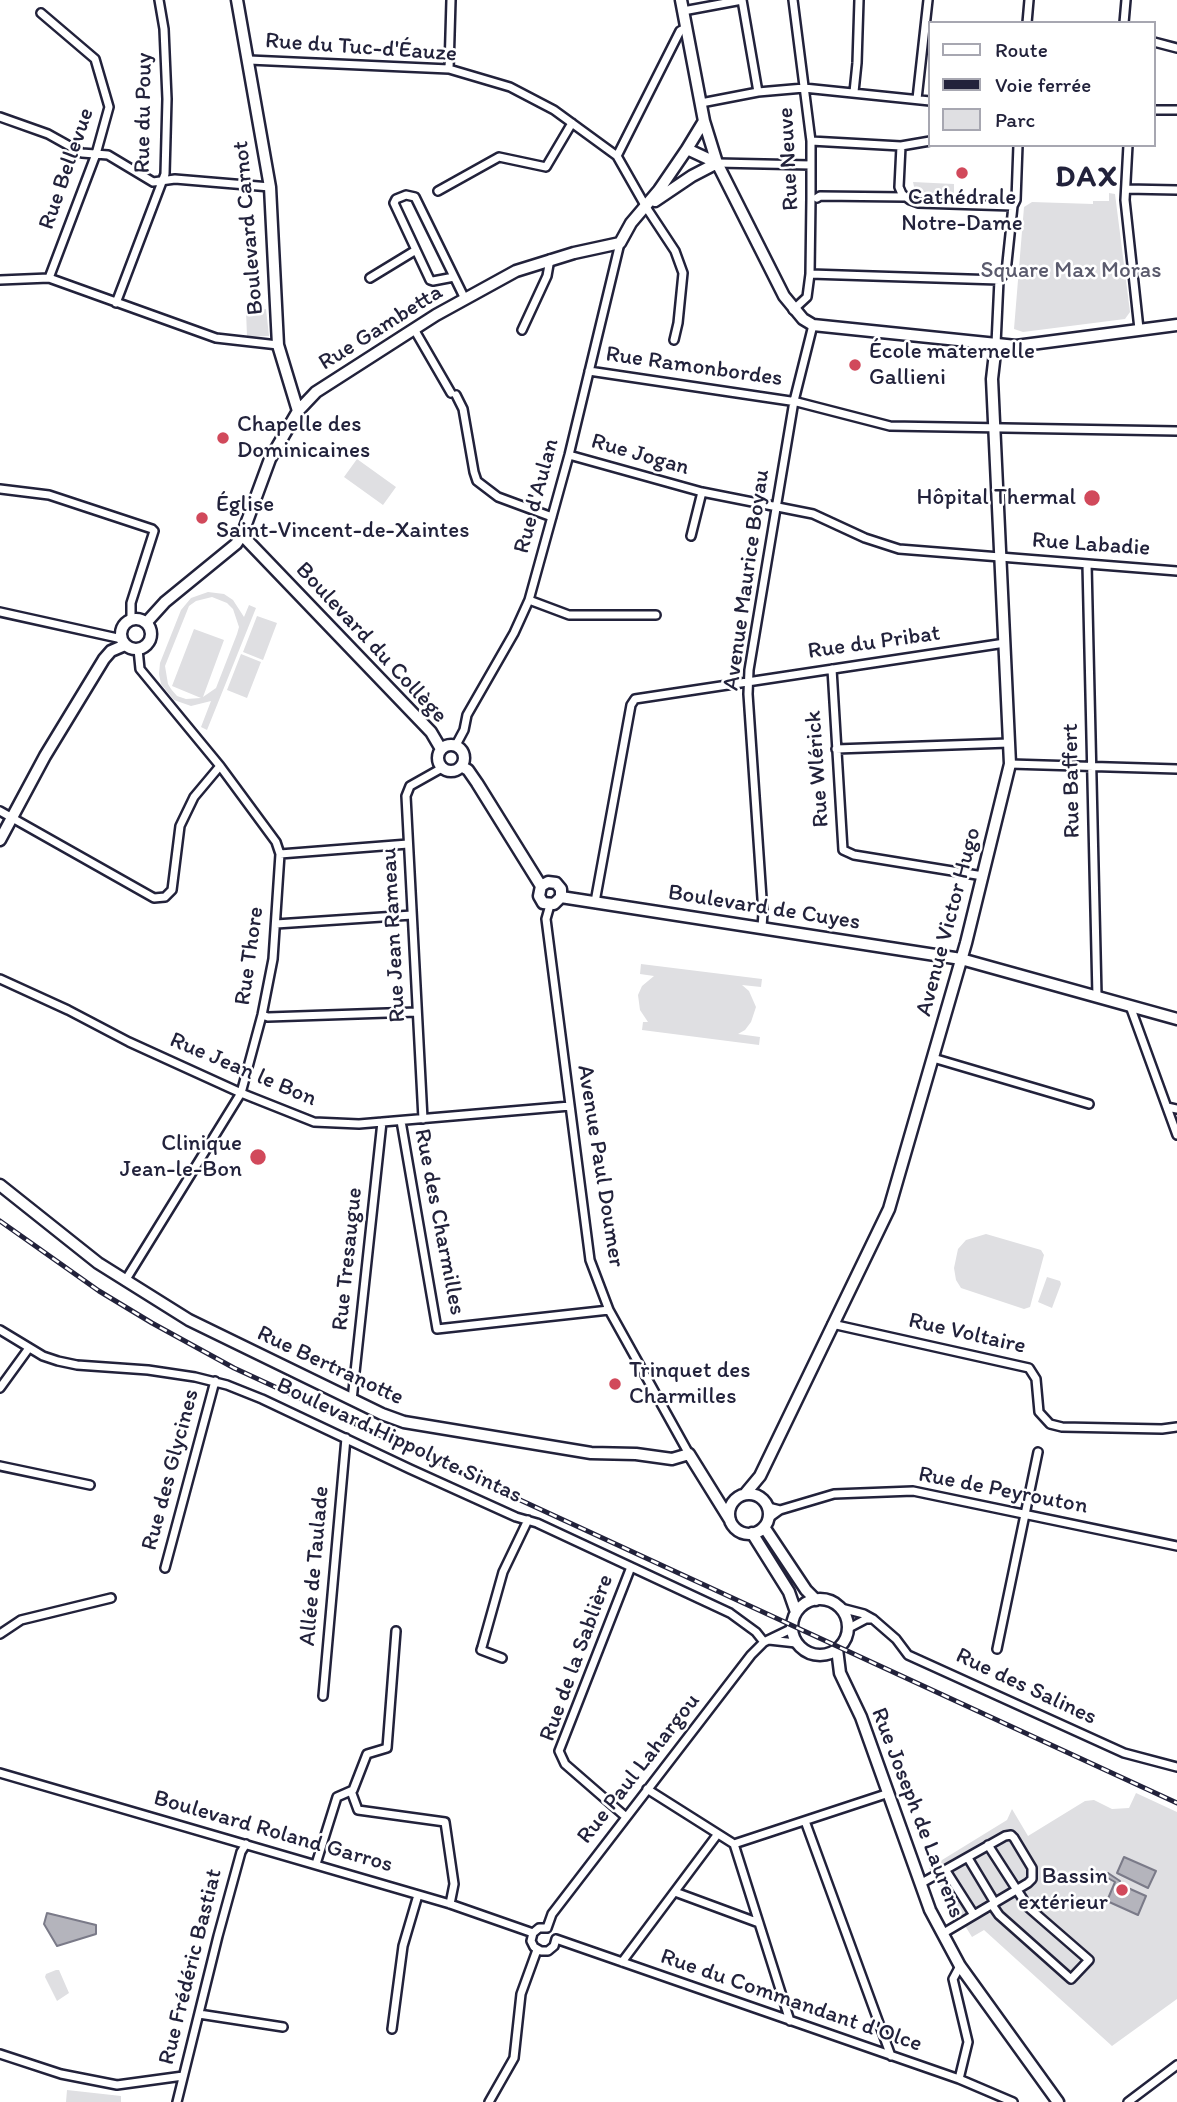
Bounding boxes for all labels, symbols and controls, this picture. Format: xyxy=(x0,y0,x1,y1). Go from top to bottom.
legend xyxy=(928,21,1156,147)
street label: Rue du Tuc-d'Éauze xyxy=(264,28,458,68)
text: Route xyxy=(995,37,1048,62)
street label: Rue du Pouy xyxy=(129,52,159,174)
text: Voie ferrée xyxy=(995,72,1091,97)
street label: Rue Bellevue xyxy=(33,105,101,233)
street label: Rue Neuve xyxy=(773,107,805,211)
text: Parc xyxy=(995,107,1035,132)
street label: Boulevard Carnot xyxy=(228,140,270,316)
district label: DAX xyxy=(1056,160,1118,196)
marker: Cathédrale Notre-Dame xyxy=(954,165,970,181)
place label: Cathédrale Notre-Dame xyxy=(901,184,1023,238)
park label: Square Max Moras xyxy=(981,257,1161,285)
street label: Rue Gambetta xyxy=(314,279,448,377)
place label: École maternelle Gallieni xyxy=(869,338,1035,392)
street label: Rue Ramonbordes xyxy=(604,341,784,393)
marker: École maternelle Gallieni xyxy=(847,357,863,373)
place label: Chapelle des Dominicaines xyxy=(237,411,370,465)
street label: Rue Jogan xyxy=(588,428,692,482)
marker: Chapelle des Dominicaines xyxy=(215,430,231,446)
street label: Rue d'Aulan xyxy=(508,436,566,556)
street label: Avenue Maurice Boyau xyxy=(718,468,776,692)
place label: Hôpital Thermal xyxy=(917,484,1076,512)
marker: Hôpital Thermal xyxy=(1082,488,1102,508)
place label: Église Saint-Vincent-de-Xaintes xyxy=(216,491,469,545)
marker: Église Saint-Vincent-de-Xaintes xyxy=(194,510,210,526)
street label: Rue Labadie xyxy=(1031,527,1151,563)
street label: Boulevard du Collège xyxy=(289,557,453,729)
street label: Rue du Pribat xyxy=(806,620,942,666)
street label: Rue Wlérick xyxy=(800,710,836,828)
street label: Rue Baffert xyxy=(1057,723,1087,839)
street label: Avenue Victor Hugo xyxy=(911,825,987,1019)
street label: Rue Jean Rameau xyxy=(376,847,412,1023)
street label: Boulevard de Cuyes xyxy=(666,879,862,937)
street label: Rue Thore xyxy=(229,905,271,1007)
street label: Rue Jean le Bon xyxy=(165,1027,321,1113)
street label: Avenue Paul Doumer xyxy=(570,1063,630,1269)
street label: Rue des Charmilles xyxy=(407,1127,471,1317)
place label: Clinique Jean-le-Bon xyxy=(120,1130,242,1184)
marker: Clinique Jean-le-Bon xyxy=(248,1147,268,1167)
street label: Rue Tresaugue xyxy=(327,1186,369,1332)
street label: Rue Voltaire xyxy=(906,1307,1028,1361)
street label: Rue Bertranotte xyxy=(252,1320,408,1412)
place label: Trinquet des Charmilles xyxy=(629,1357,751,1411)
street label: Boulevard Hippolyte Sintas xyxy=(272,1372,526,1510)
marker: Trinquet des Charmilles xyxy=(607,1376,623,1392)
street label: Rue des Glycines xyxy=(136,1386,206,1554)
street label: Rue de Peyrouton xyxy=(916,1461,1090,1521)
street label: Allée de Taulade xyxy=(294,1485,336,1647)
street label: Rue de la Sablière xyxy=(534,1571,620,1745)
street label: Rue des Salines xyxy=(951,1642,1101,1732)
street label: Rue Paul Lahargou xyxy=(572,1688,706,1850)
street label: Rue Joseph de Laurens xyxy=(864,1704,970,1922)
street label: Boulevard Roland Garros xyxy=(150,1785,396,1879)
place label: Bassin extérieur xyxy=(1018,1863,1108,1917)
street label: Rue Frédéric Bastiat xyxy=(153,1866,229,2068)
marker: Bassin extérieur xyxy=(1114,1882,1130,1898)
street label: Rue du Commandant d'Olce xyxy=(657,1943,925,2059)

